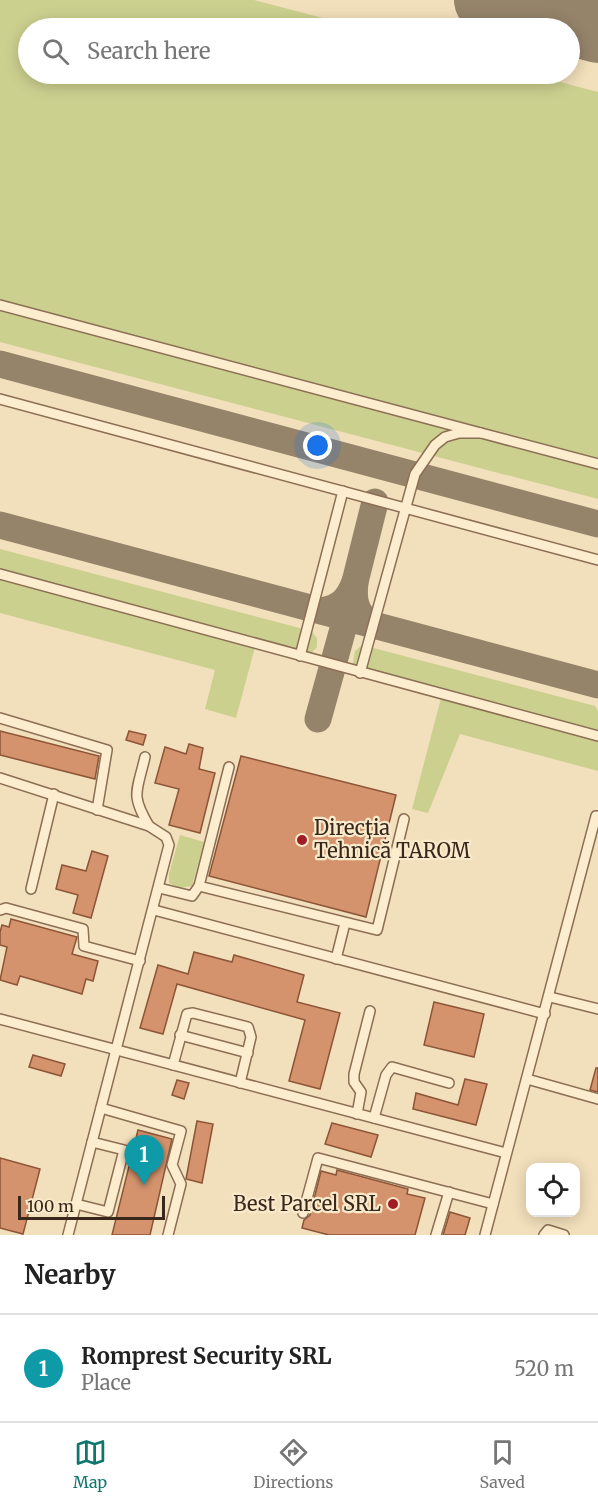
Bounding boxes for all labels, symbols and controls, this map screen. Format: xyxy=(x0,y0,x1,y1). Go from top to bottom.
search box xyxy=(18,18,580,84)
icon: search xyxy=(39,35,72,68)
text: Search here xyxy=(87,37,210,65)
your location xyxy=(303,431,332,460)
place label: Direcţia Tehnică TAROM xyxy=(314,815,470,863)
marker: Direcţia Tehnică TAROM xyxy=(295,833,309,847)
pin: 1 xyxy=(124,1136,164,1185)
map controls xyxy=(526,1163,580,1217)
button: locate xyxy=(526,1163,580,1217)
place label: Best Parcel SRL xyxy=(233,1191,382,1216)
scale bar xyxy=(18,1193,165,1220)
text: 100 m xyxy=(27,1196,74,1216)
marker: Best Parcel SRL xyxy=(386,1197,400,1211)
text: Nearby xyxy=(24,1258,116,1291)
text: Romprest Security SRL xyxy=(81,1342,331,1370)
text: 1 xyxy=(39,1356,48,1381)
text: 520 m xyxy=(514,1356,574,1381)
text: Place xyxy=(81,1370,131,1395)
tab: Map xyxy=(73,1436,107,1492)
tab: Directions xyxy=(253,1436,333,1492)
tab: Saved xyxy=(480,1436,525,1492)

